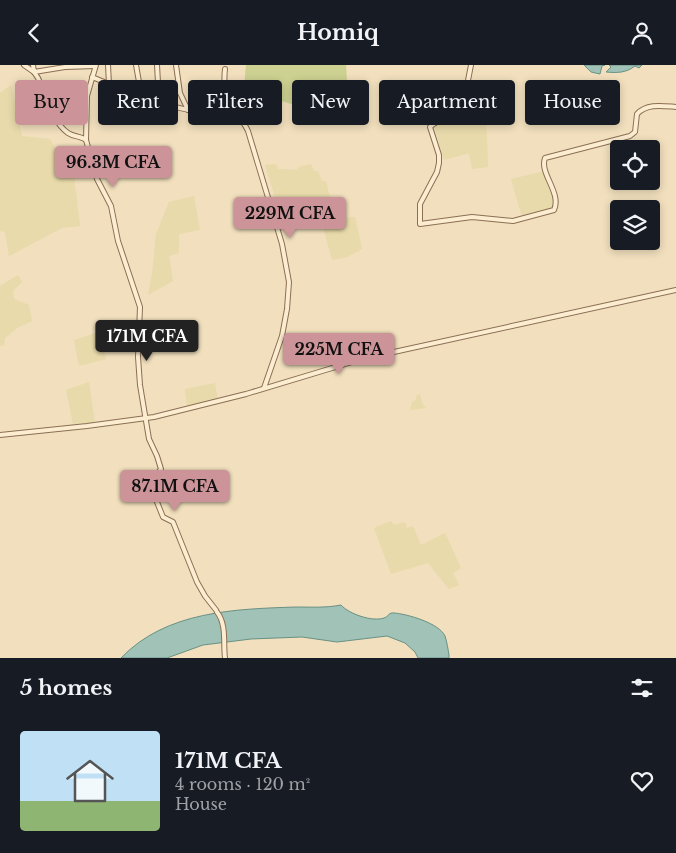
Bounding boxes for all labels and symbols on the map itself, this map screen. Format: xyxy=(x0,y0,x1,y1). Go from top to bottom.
pin: 96.3M CFA xyxy=(56,145,170,188)
pin: 229M CFA xyxy=(238,197,342,239)
pin: 171M CFA xyxy=(95,319,199,362)
pin: 225M CFA xyxy=(287,333,391,375)
pin: 87.1M CFA xyxy=(118,469,232,512)

